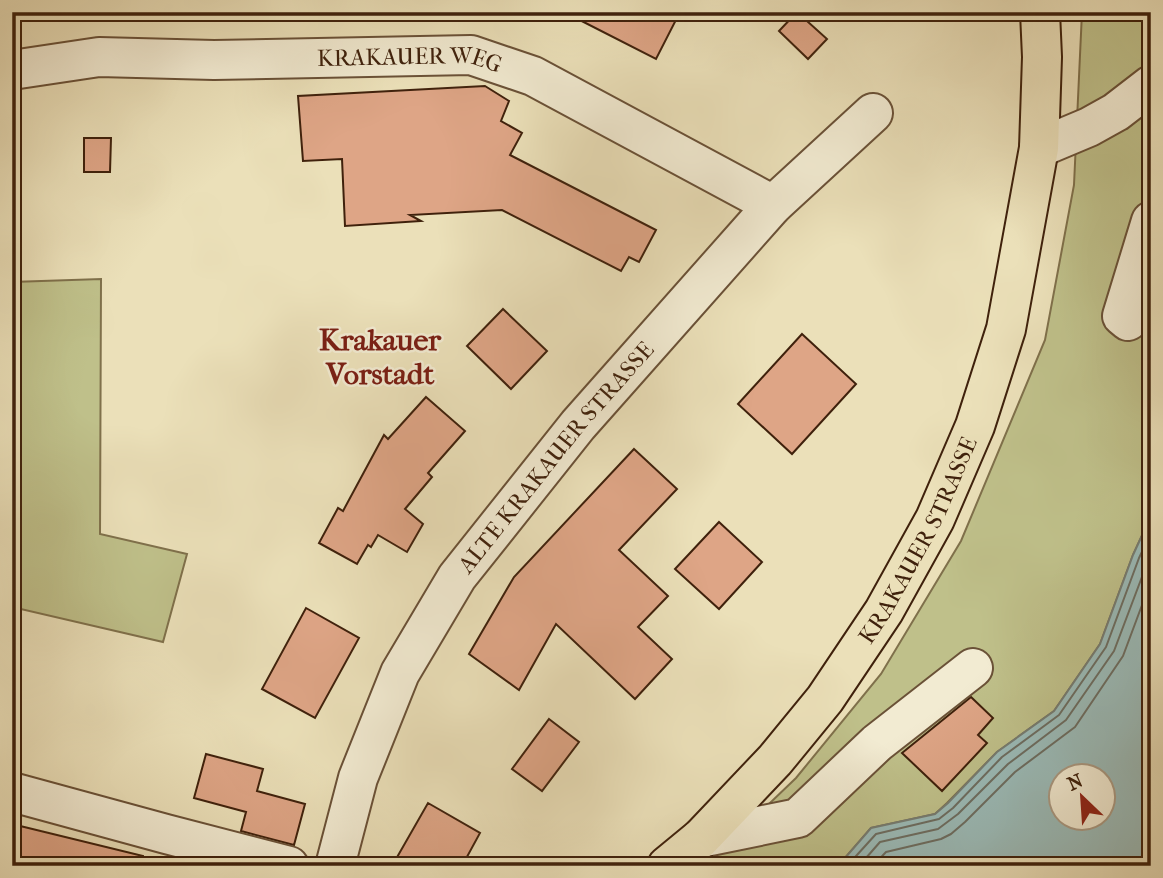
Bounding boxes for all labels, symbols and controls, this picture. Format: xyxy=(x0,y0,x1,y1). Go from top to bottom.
street label: KRAKAUER WEG xyxy=(317,41,506,78)
district label: Krakauer Vorstadt xyxy=(319,323,442,392)
street label: ALTE KRAKAUER STRASSE xyxy=(452,336,659,579)
street label: KRAKAUER STRASSE xyxy=(853,433,982,649)
north arrow xyxy=(1048,762,1118,832)
text: N xyxy=(1064,769,1087,796)

